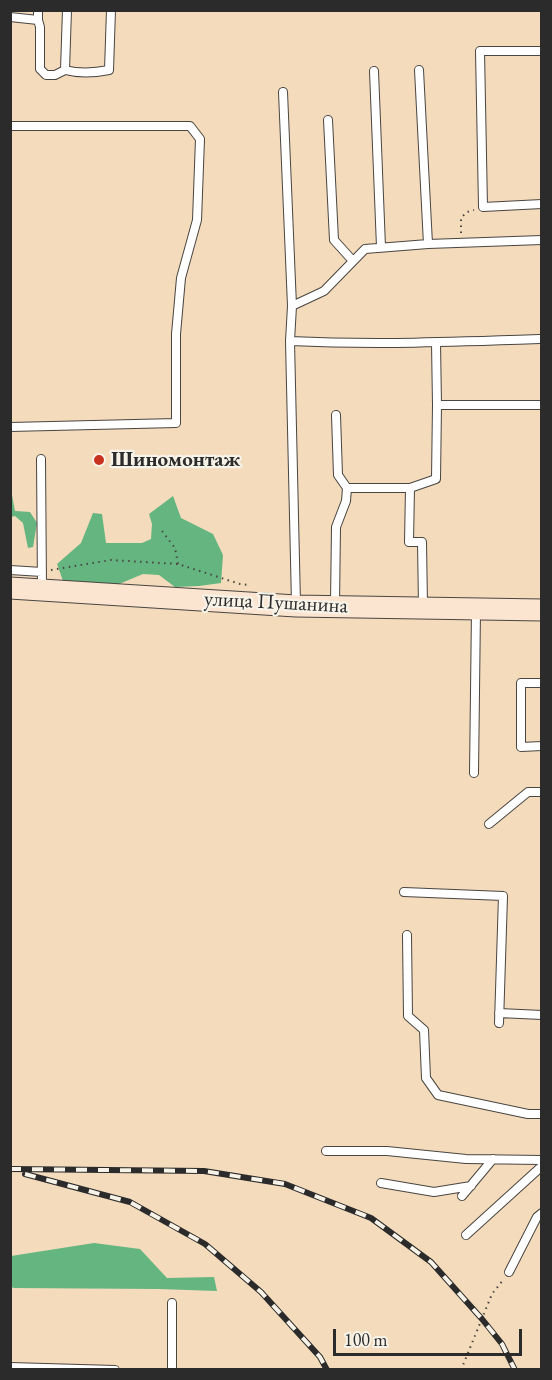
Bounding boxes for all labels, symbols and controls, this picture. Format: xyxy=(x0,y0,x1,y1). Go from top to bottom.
place label: Шиномонтаж xyxy=(111,447,240,473)
marker: Шиномонтаж xyxy=(92,453,106,467)
street label: улица Пушанина xyxy=(203,587,349,619)
scale bar xyxy=(336,1317,525,1355)
text: 100 m xyxy=(344,1328,388,1351)

